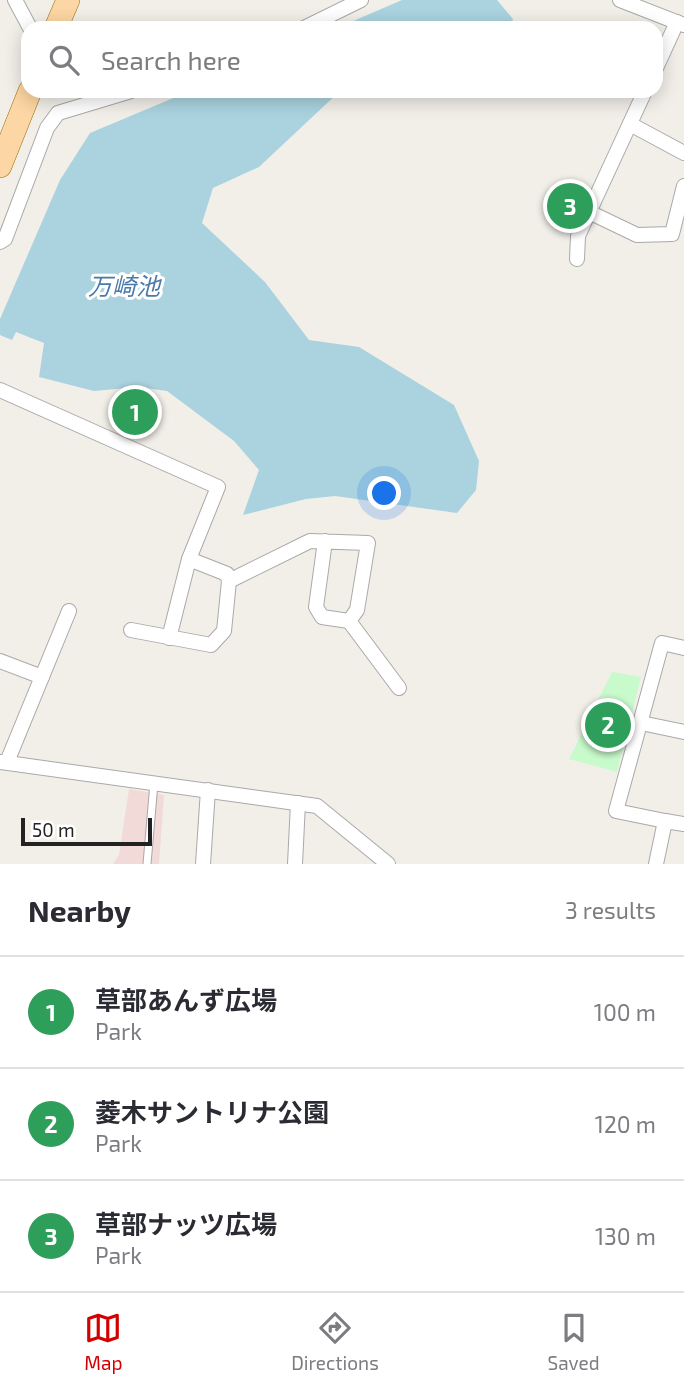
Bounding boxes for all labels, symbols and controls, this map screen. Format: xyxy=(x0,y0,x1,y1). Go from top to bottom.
search box xyxy=(21,21,663,98)
icon: search xyxy=(45,41,83,79)
text: Search here xyxy=(101,44,241,75)
pin: 3 xyxy=(547,180,593,232)
water label: 万崎池 xyxy=(88,271,162,300)
pin: 1 xyxy=(112,386,158,438)
your location xyxy=(367,476,401,510)
pin: 2 xyxy=(585,699,631,751)
scale bar xyxy=(21,815,152,847)
text: 50 m xyxy=(32,818,75,841)
text: Nearby xyxy=(28,892,131,928)
text: 3 results xyxy=(565,896,656,924)
text: 草部あんず広場 xyxy=(95,984,277,1015)
text: 1 xyxy=(46,998,56,1026)
text: 100 m xyxy=(594,998,656,1026)
text: Park xyxy=(95,1017,142,1045)
text: 菱木サントリナ公園 xyxy=(95,1096,329,1127)
text: 2 xyxy=(44,1110,58,1138)
text: 120 m xyxy=(595,1110,656,1138)
text: Park xyxy=(95,1129,142,1157)
text: 草部ナッツ広場 xyxy=(95,1208,277,1239)
text: 3 xyxy=(44,1222,58,1250)
text: 130 m xyxy=(595,1222,656,1250)
text: Park xyxy=(95,1241,142,1269)
tab: Map xyxy=(84,1309,122,1374)
tab: Directions xyxy=(291,1309,379,1374)
tab: Saved xyxy=(547,1309,600,1374)

